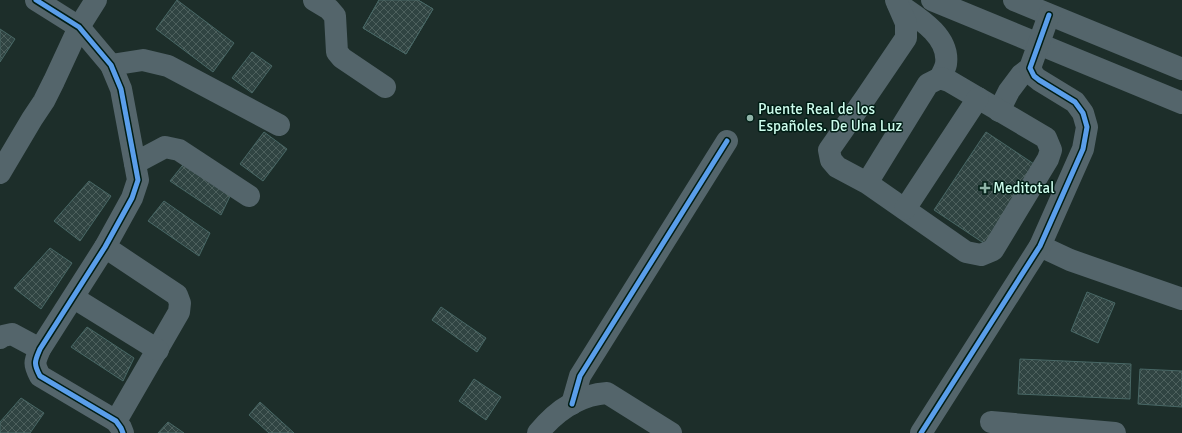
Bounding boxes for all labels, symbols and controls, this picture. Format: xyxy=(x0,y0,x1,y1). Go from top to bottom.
place label: Puente Real de los Españoles. De Una Luz xyxy=(758,100,902,135)
marker: Puente Real de los Españoles. De Una Luz xyxy=(745,113,755,123)
place label: Meditotal xyxy=(993,179,1055,197)
marker: Meditotal xyxy=(980,183,990,193)

